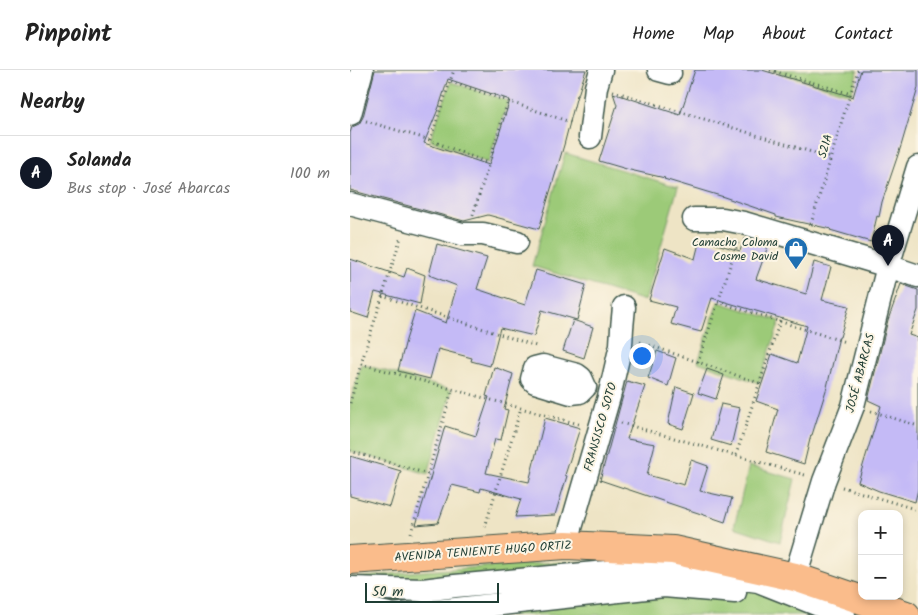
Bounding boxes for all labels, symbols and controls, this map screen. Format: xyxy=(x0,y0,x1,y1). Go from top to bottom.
text: Pinpoint xyxy=(25,15,112,54)
text: Home xyxy=(632,20,675,49)
text: Map xyxy=(703,20,734,49)
text: About xyxy=(762,20,806,49)
text: Contact xyxy=(834,20,893,49)
text: Nearby xyxy=(20,86,85,119)
street label: S21A xyxy=(813,132,838,160)
text: Solanda xyxy=(67,146,131,176)
text: A xyxy=(31,161,41,186)
text: 100 m xyxy=(290,161,330,186)
text: Bus stop · José Abarcas xyxy=(67,176,230,201)
pin: A xyxy=(872,225,904,266)
place label: Camacho Coloma Cosme David xyxy=(692,233,779,266)
shop icon: Camacho Coloma Cosme David xyxy=(783,236,809,270)
street label: JOSÉ ABARCAS xyxy=(841,331,880,415)
your location xyxy=(629,343,655,369)
street label: FRANSISCO SOTO xyxy=(579,380,622,474)
map controls xyxy=(858,510,903,600)
button: + xyxy=(858,510,903,555)
street label: AVENIDA TENIENTE HUGO ORTIZ xyxy=(394,536,572,567)
button: − xyxy=(858,555,903,600)
scale bar xyxy=(365,580,499,603)
text: 50 m xyxy=(372,581,403,603)

